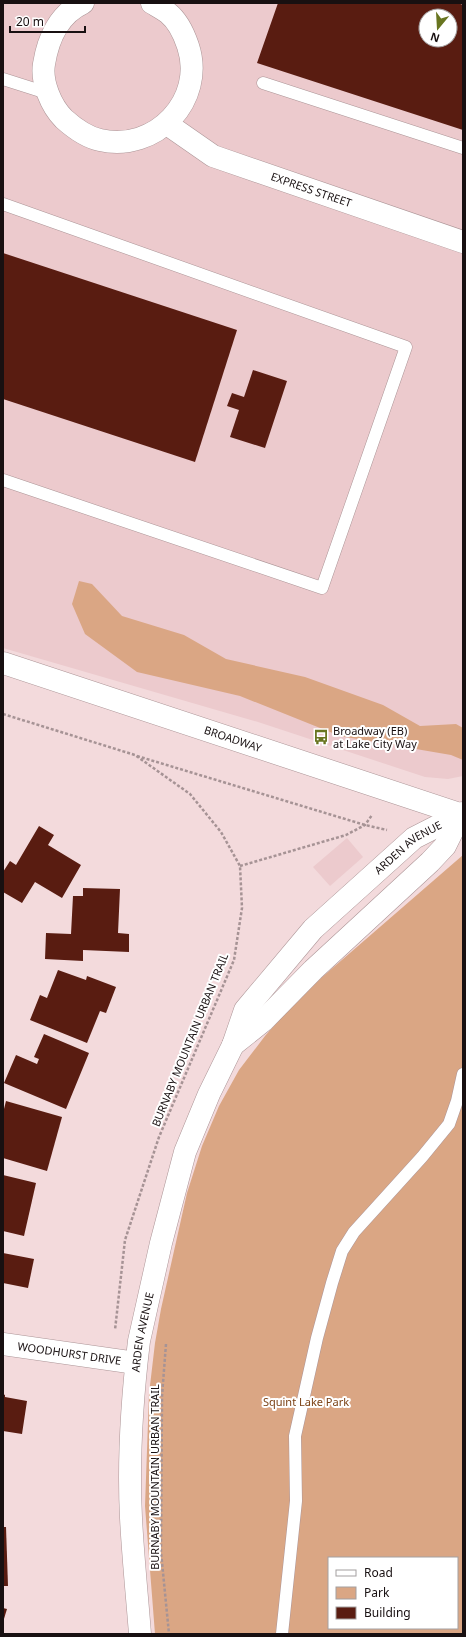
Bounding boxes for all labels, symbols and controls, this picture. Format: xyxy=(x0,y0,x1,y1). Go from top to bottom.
scale bar xyxy=(10,8,85,34)
north arrow xyxy=(418,8,458,48)
text: 20 m xyxy=(16,13,44,30)
text: N xyxy=(428,29,441,47)
street label: EXPRESS STREET xyxy=(269,169,354,210)
street label: BROADWAY xyxy=(202,722,264,755)
place label: Broadway (EB) at Lake City Way xyxy=(333,723,417,751)
bus stop icon: Broadway (EB) at Lake City Way xyxy=(312,728,330,746)
street label: ARDEN AVENUE xyxy=(371,817,444,877)
street label: BURNABY MOUNTAIN URBAN TRAIL xyxy=(148,951,231,1129)
street label: ARDEN AVENUE xyxy=(128,1291,157,1373)
street label: WOODHURST DRIVE xyxy=(16,1338,122,1368)
street label: BURNABY MOUNTAIN URBAN TRAIL xyxy=(147,1384,162,1570)
park label: Squint Lake Park xyxy=(263,1394,349,1409)
legend xyxy=(328,1557,458,1629)
text: Road xyxy=(364,1564,393,1581)
text: Park xyxy=(364,1584,390,1601)
text: Building xyxy=(364,1604,411,1621)

